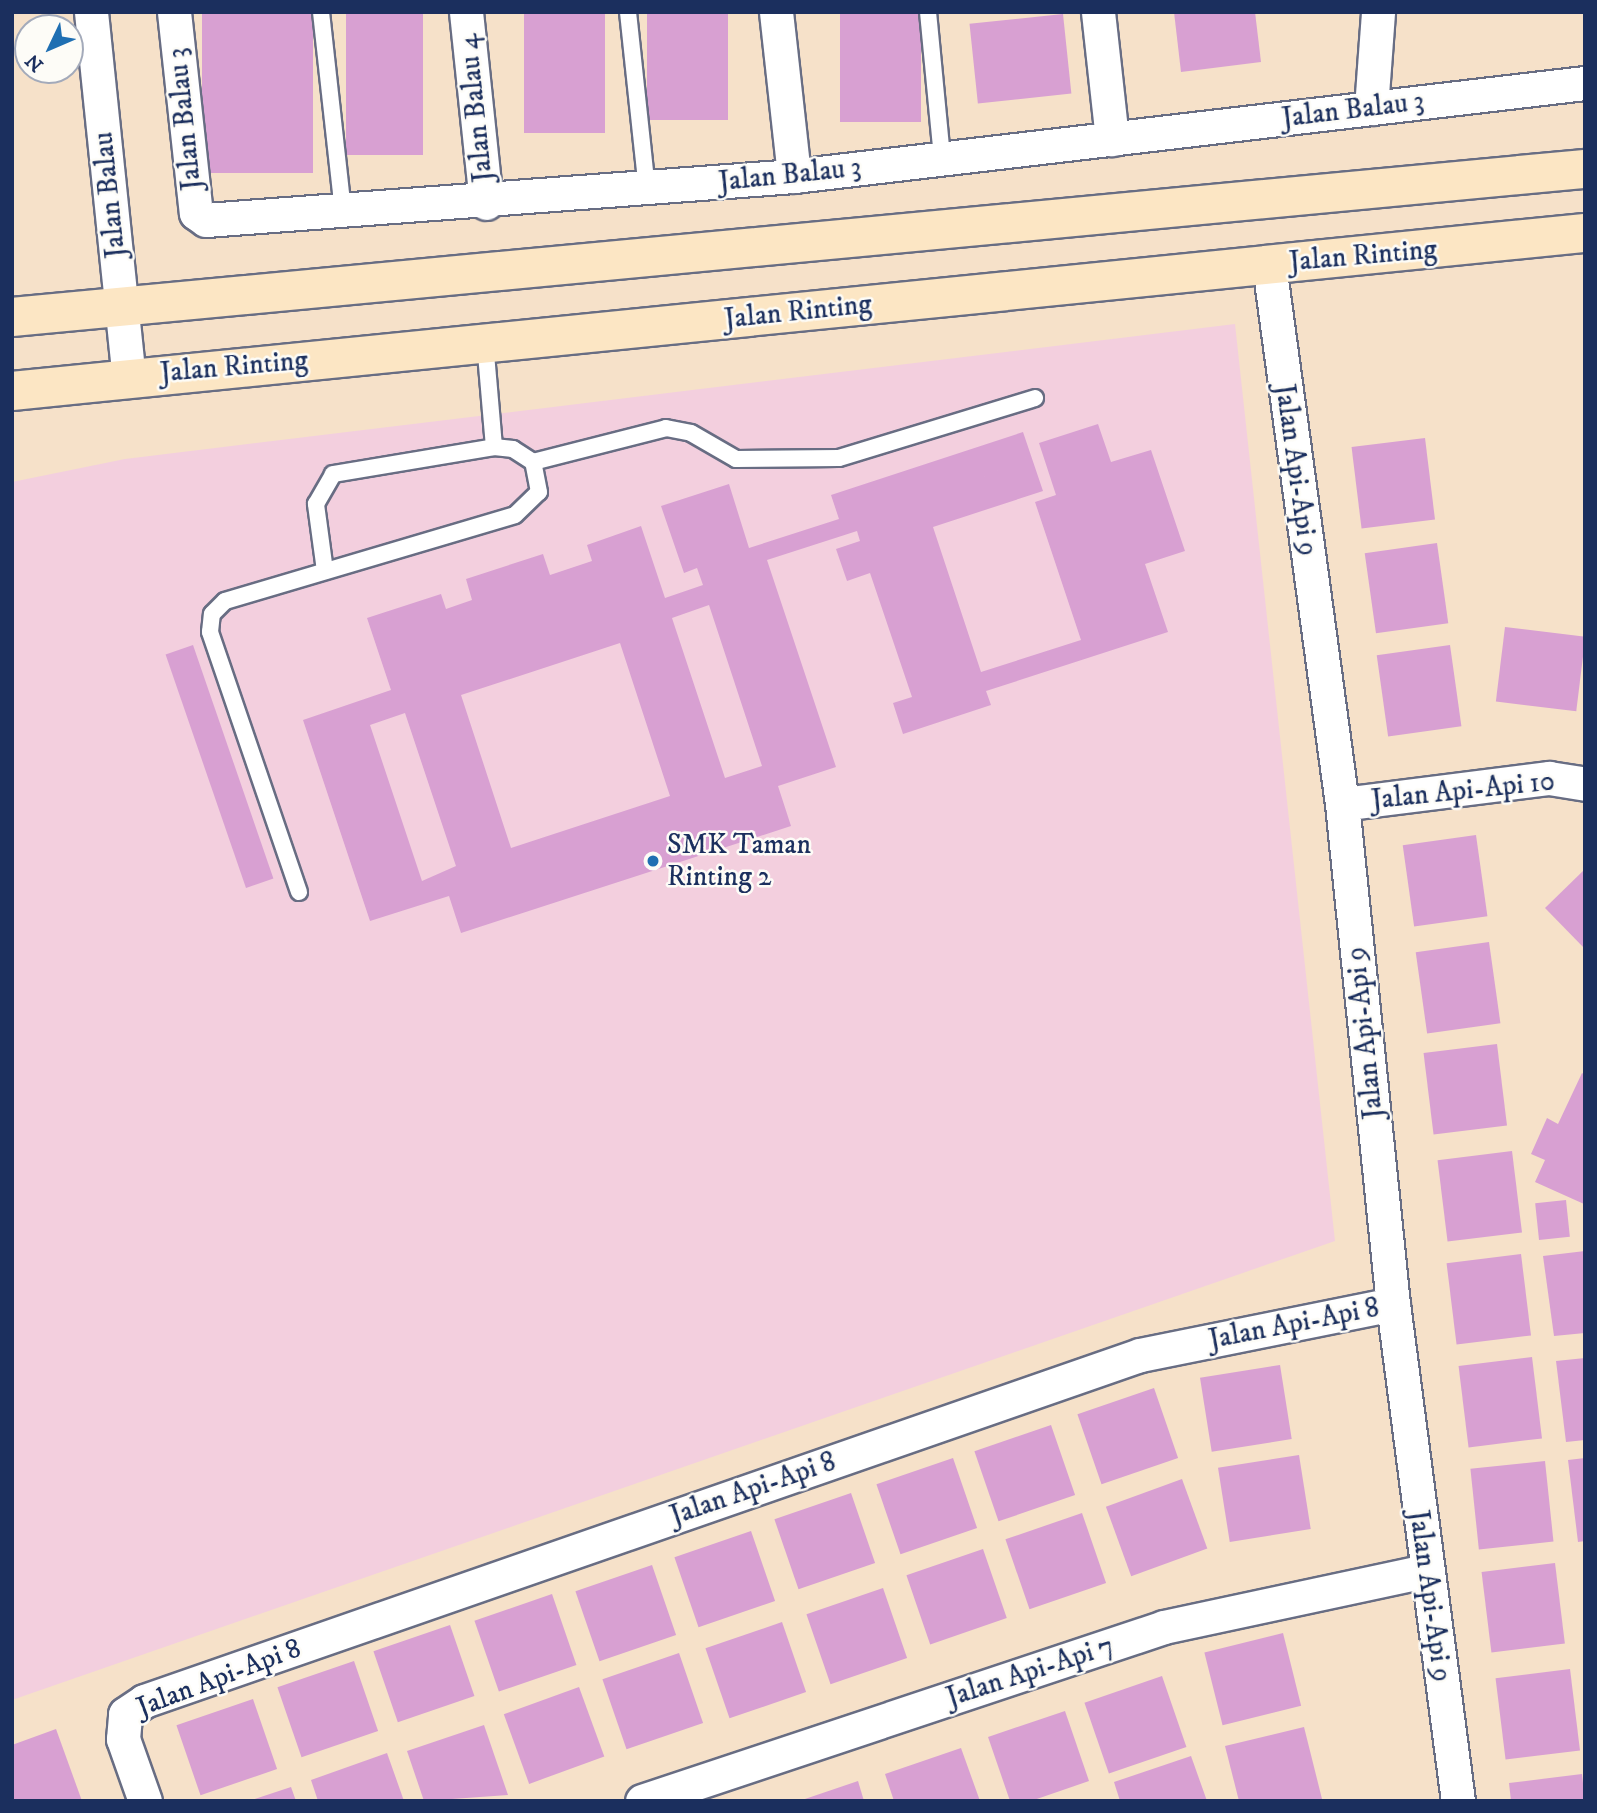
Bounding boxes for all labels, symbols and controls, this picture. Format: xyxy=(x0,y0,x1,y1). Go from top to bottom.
north arrow xyxy=(14,14,84,84)
street label: Jalan Balau 4 xyxy=(452,32,500,184)
street label: Jalan Balau 3 xyxy=(161,46,209,192)
text: N xyxy=(21,49,49,76)
street label: Jalan Balau 3 xyxy=(1280,85,1426,135)
street label: Jalan Balau xyxy=(87,130,133,260)
street label: Jalan Balau 3 xyxy=(717,151,863,199)
street label: Jalan Rinting xyxy=(1288,233,1438,279)
street label: Jalan Rinting xyxy=(723,288,873,336)
street label: Jalan Rinting xyxy=(159,344,309,390)
street label: Jalan Api-Api 9 xyxy=(1267,382,1325,558)
street label: Jalan Api-Api 10 xyxy=(1370,765,1556,817)
place label: SMK Taman Rinting 2 xyxy=(667,828,811,894)
marker: SMK Taman Rinting 2 xyxy=(645,853,661,869)
street label: Jalan Api-Api 9 xyxy=(1339,945,1391,1121)
street label: Jalan Api-Api 8 xyxy=(1206,1291,1382,1357)
street label: Jalan Api-Api 8 xyxy=(666,1445,840,1533)
street label: Jalan Api-Api 9 xyxy=(1401,1508,1459,1684)
street label: Jalan Api-Api 7 xyxy=(942,1629,1118,1715)
street label: Jalan Api-Api 8 xyxy=(132,1631,306,1725)

